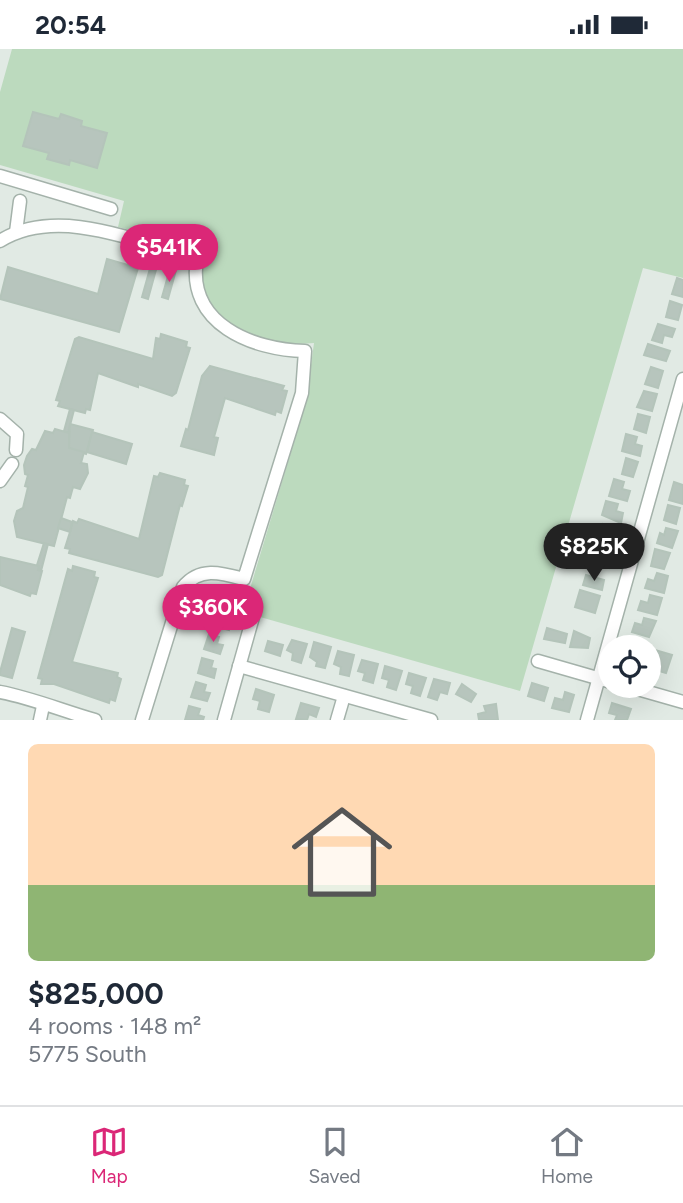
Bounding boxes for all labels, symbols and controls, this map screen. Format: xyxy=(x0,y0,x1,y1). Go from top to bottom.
text: 20:54 xyxy=(35,9,106,41)
pin: $541K xyxy=(120,225,218,284)
text: $541K xyxy=(136,233,202,261)
pin: $825K xyxy=(545,524,643,583)
text: $825K xyxy=(560,532,628,560)
pin: $360K xyxy=(164,585,262,644)
text: $360K xyxy=(178,593,248,621)
map controls xyxy=(598,635,661,698)
button: locate xyxy=(598,635,661,698)
icon: home xyxy=(279,789,405,915)
text: $825,000 xyxy=(28,975,164,1012)
text: 4 rooms · 148 m² xyxy=(28,1012,201,1040)
text: 5775 South xyxy=(28,1040,147,1068)
tab: Map xyxy=(90,1123,128,1188)
tab: Saved xyxy=(308,1123,361,1188)
tab: Home xyxy=(541,1123,593,1188)

